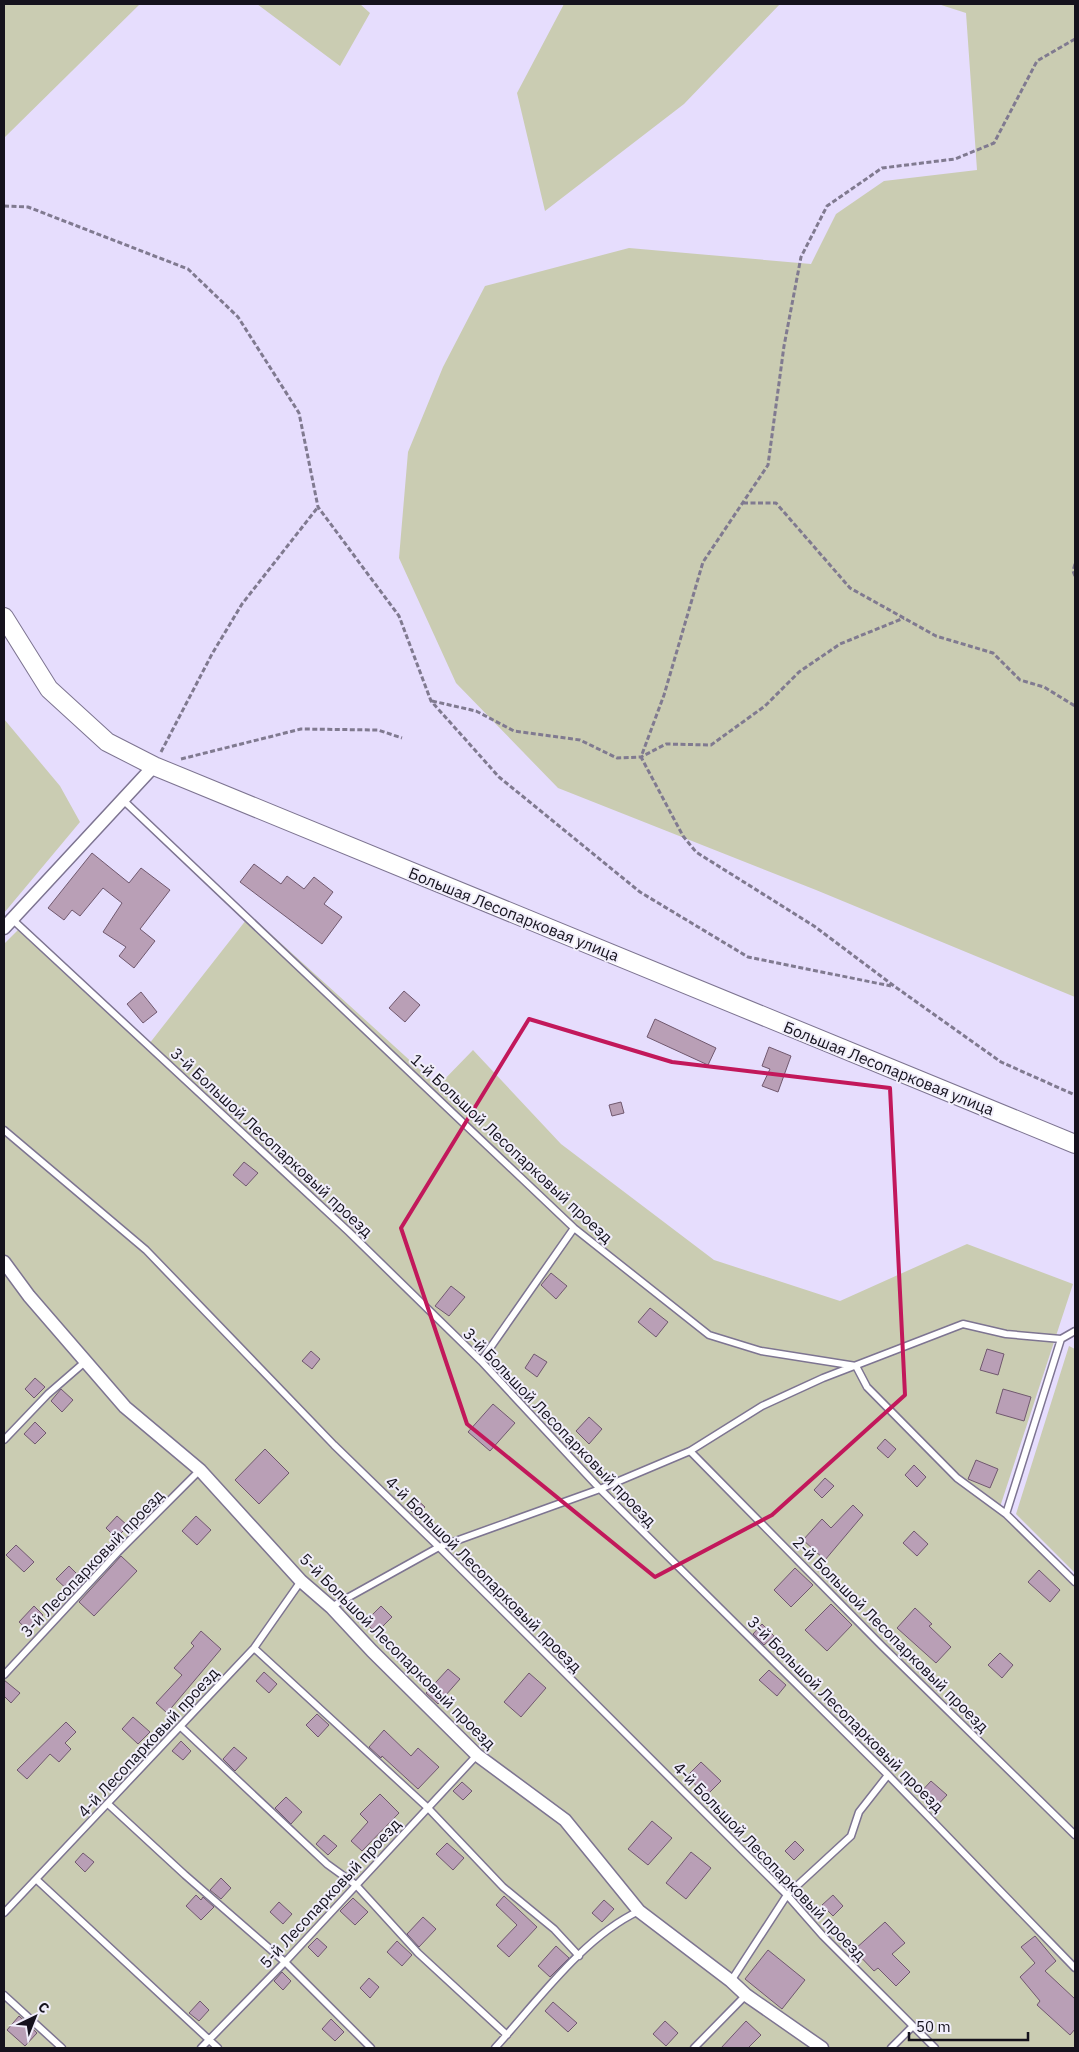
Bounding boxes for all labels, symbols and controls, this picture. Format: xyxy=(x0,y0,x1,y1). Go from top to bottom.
street label: Большая Лесопарковая улица xyxy=(406,863,623,966)
street label: Большая Лесопарковая улица xyxy=(781,1017,998,1120)
street label: 3-й Большой Лесопарковый проезд xyxy=(167,1043,378,1241)
street label: 1-й Большой Лесопарковый проезд xyxy=(407,1049,618,1247)
street label: 3-й Большой Лесопарковый проезд xyxy=(459,1323,661,1531)
street label: 4-й Большой Лесопарковый проезд xyxy=(382,1472,587,1677)
street label: 3-й Лесопарковый проезд xyxy=(16,1485,168,1641)
street label: 2-й Большой Лесопарковый проезд xyxy=(789,1532,994,1737)
street label: 5-й Большой Лесопарковый проезд xyxy=(296,1549,501,1754)
street label: 3-й Большой Лесопарковый проезд xyxy=(744,1612,949,1817)
street label: 4-й Лесопарковый проезд xyxy=(73,1663,223,1821)
street label: 4-й Большой Лесопарковый проезд xyxy=(669,1757,871,1965)
street label: 5-й Лесопарковый проезд xyxy=(255,1814,405,1972)
north arrow xyxy=(10,1992,60,2042)
text: С xyxy=(34,1998,53,2017)
scale bar xyxy=(909,2010,1028,2042)
text: 50 m xyxy=(916,2017,951,2036)

